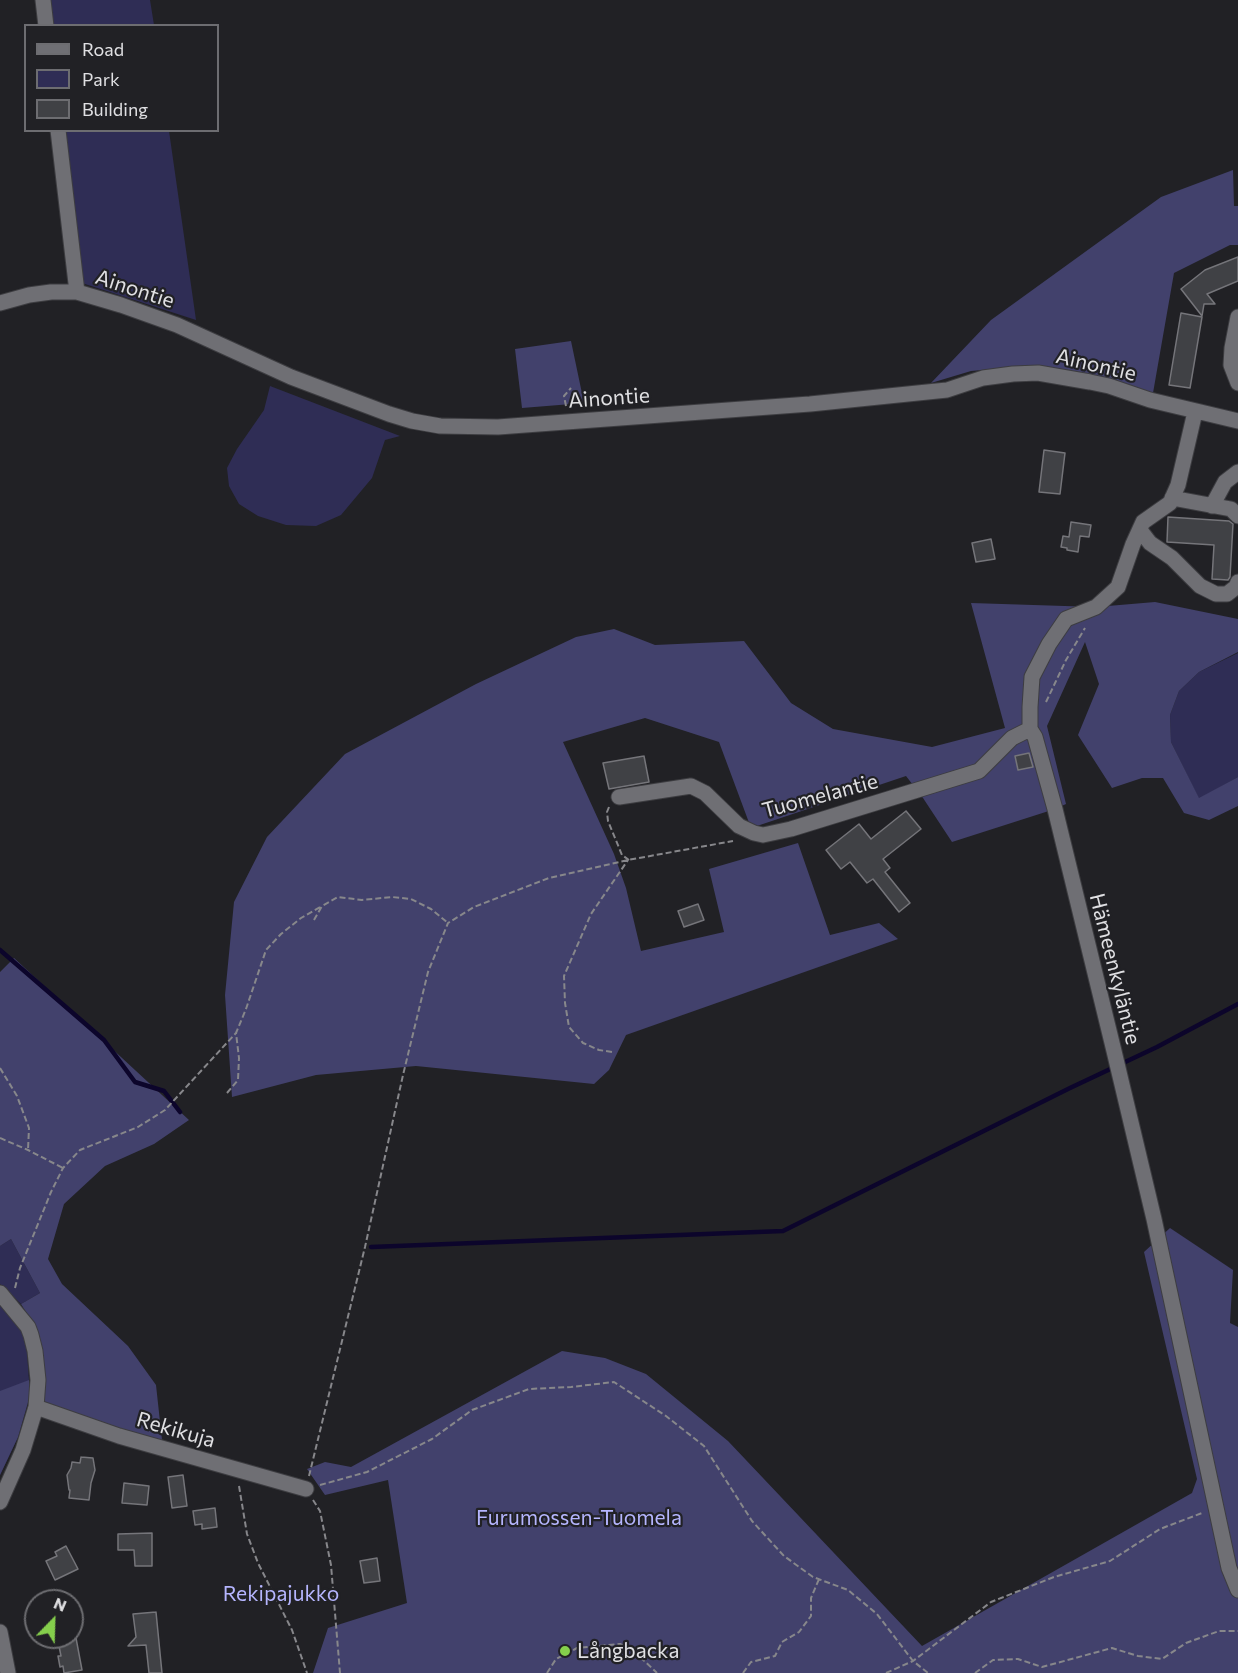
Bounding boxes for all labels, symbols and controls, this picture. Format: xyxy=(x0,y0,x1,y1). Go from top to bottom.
legend xyxy=(24,24,219,132)
text: Road xyxy=(82,38,124,60)
text: Park xyxy=(82,68,120,90)
text: Building xyxy=(82,98,148,120)
street label: Ainontie xyxy=(92,264,178,314)
street label: Ainontie xyxy=(1053,344,1139,386)
street label: Ainontie xyxy=(567,383,651,413)
street label: Tuomelantie xyxy=(759,768,881,824)
street label: Hämeenkyläntie xyxy=(1084,891,1146,1047)
street label: Rekikuja xyxy=(134,1407,218,1453)
park label: Furumossen-Tuomela xyxy=(476,1505,682,1531)
park label: Rekipajukko xyxy=(223,1581,339,1607)
north arrow xyxy=(24,1589,84,1649)
text: N xyxy=(51,1593,70,1615)
place label: Långbacka xyxy=(577,1638,679,1664)
marker: Långbacka xyxy=(558,1644,572,1658)

